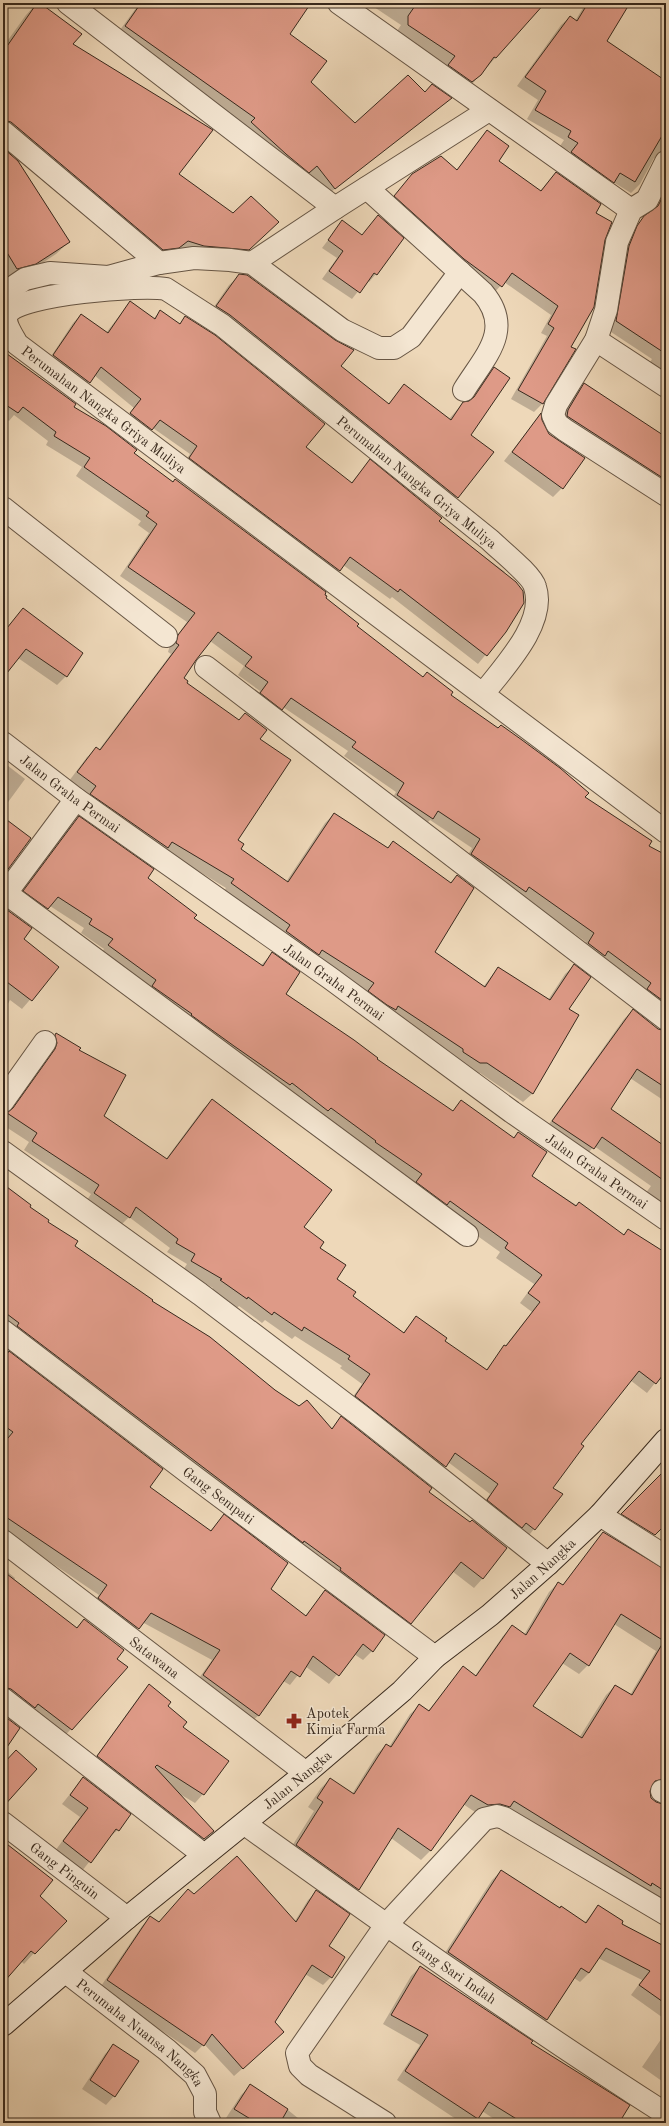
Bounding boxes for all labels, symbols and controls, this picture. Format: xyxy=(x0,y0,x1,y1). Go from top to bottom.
street label: Perumahan Nangka Griya Muliya xyxy=(19,344,188,476)
street label: Perumahan Nangka Griya Muliya xyxy=(334,414,499,552)
street label: Jalan Graha Permai xyxy=(17,753,122,836)
street label: Jalan Graha Permai xyxy=(280,941,387,1023)
street label: Jalan Graha Permai xyxy=(543,1132,650,1212)
street label: Gang Sempati xyxy=(180,1465,257,1527)
street label: Jalan Nangka xyxy=(507,1536,579,1602)
street label: Satawana xyxy=(126,1634,182,1681)
place label: Apotek Kimia Farma xyxy=(306,1707,385,1737)
pharmacy icon: Apotek Kimia Farma xyxy=(285,1712,303,1730)
street label: Jalan Nangka xyxy=(261,1748,335,1813)
street label: Gang Pinguin xyxy=(27,1840,102,1902)
street label: Gang Sari Indah xyxy=(408,1938,499,2007)
street label: Perumaha Nuansa Nangka xyxy=(73,1977,206,2089)

